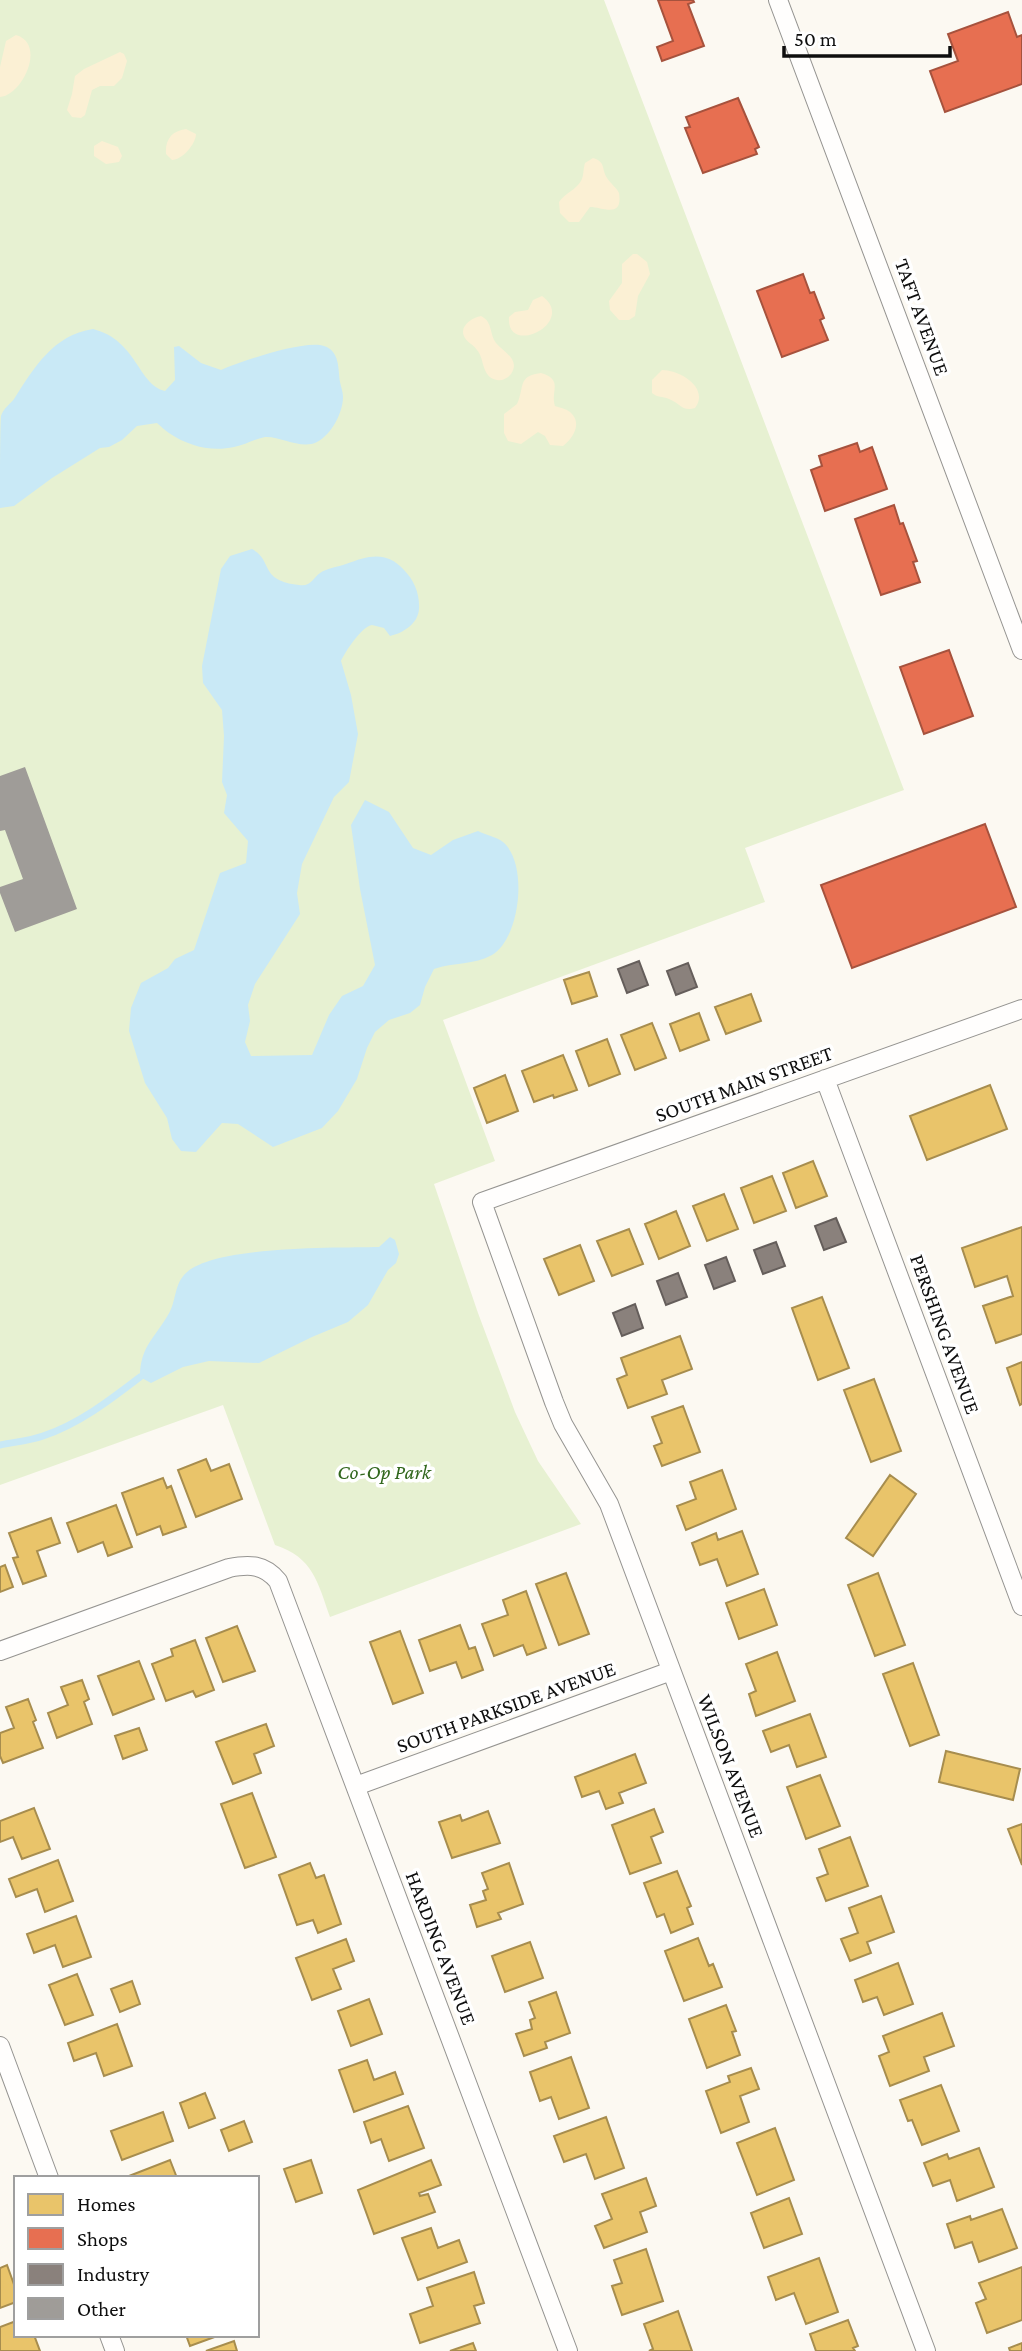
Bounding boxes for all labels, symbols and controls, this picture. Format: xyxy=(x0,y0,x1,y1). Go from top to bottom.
scale bar xyxy=(784,14,950,58)
text: 50 m xyxy=(794,27,837,51)
street label: TAFT AVENUE xyxy=(890,255,954,379)
street label: SOUTH MAIN STREET xyxy=(652,1041,837,1127)
street label: PERSHING AVENUE xyxy=(905,1251,985,1417)
park label: Co-Op Park xyxy=(337,1460,432,1484)
street label: SOUTH PARKSIDE AVENUE xyxy=(393,1656,619,1758)
street label: WILSON AVENUE xyxy=(693,1691,769,1841)
street label: HARDING AVENUE xyxy=(401,1868,481,2028)
legend xyxy=(14,2176,259,2337)
text: Homes xyxy=(77,2192,136,2216)
text: Shops xyxy=(77,2227,128,2251)
text: Industry xyxy=(77,2262,150,2286)
text: Other xyxy=(77,2297,127,2321)

